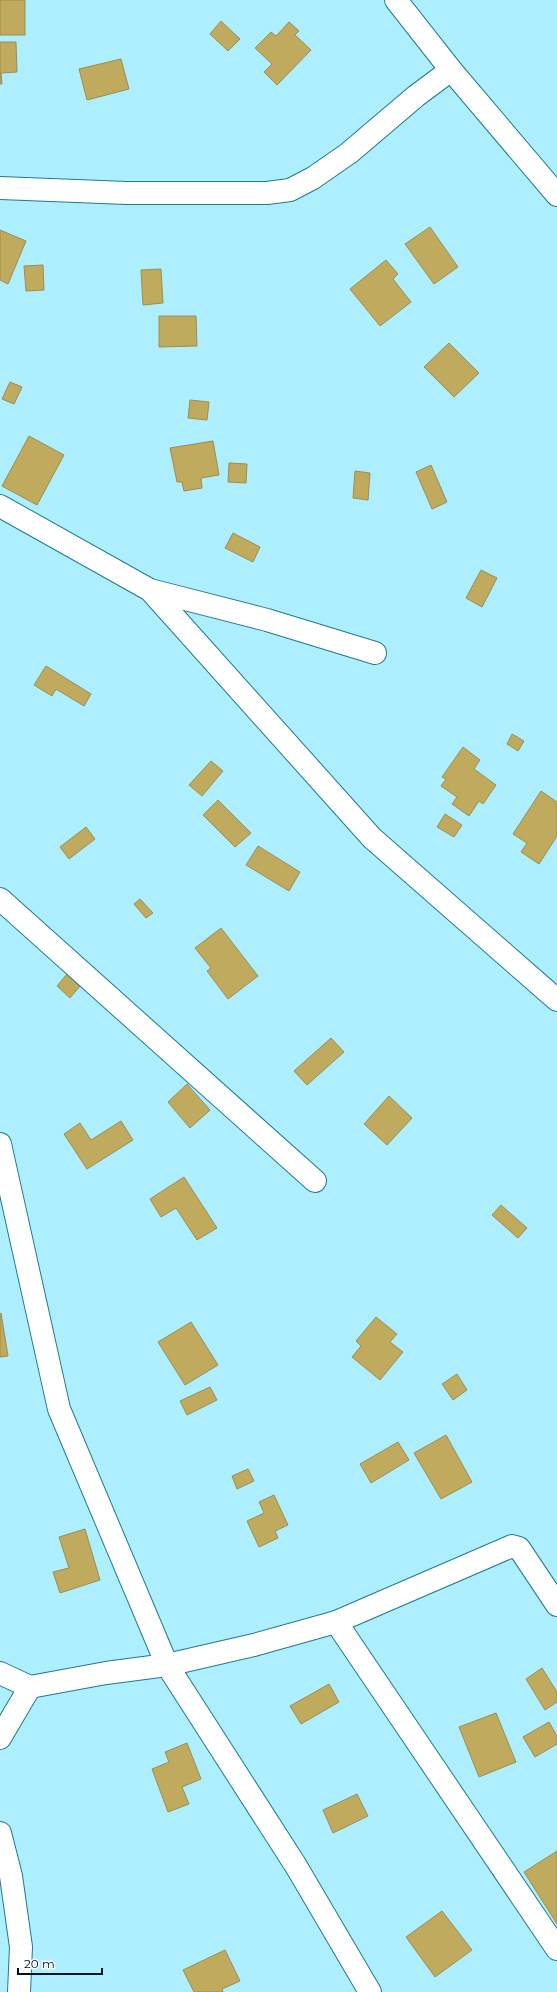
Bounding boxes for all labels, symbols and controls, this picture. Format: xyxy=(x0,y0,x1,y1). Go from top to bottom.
scale bar xyxy=(18,1950,102,1976)
text: 20 m xyxy=(24,1956,55,1971)

